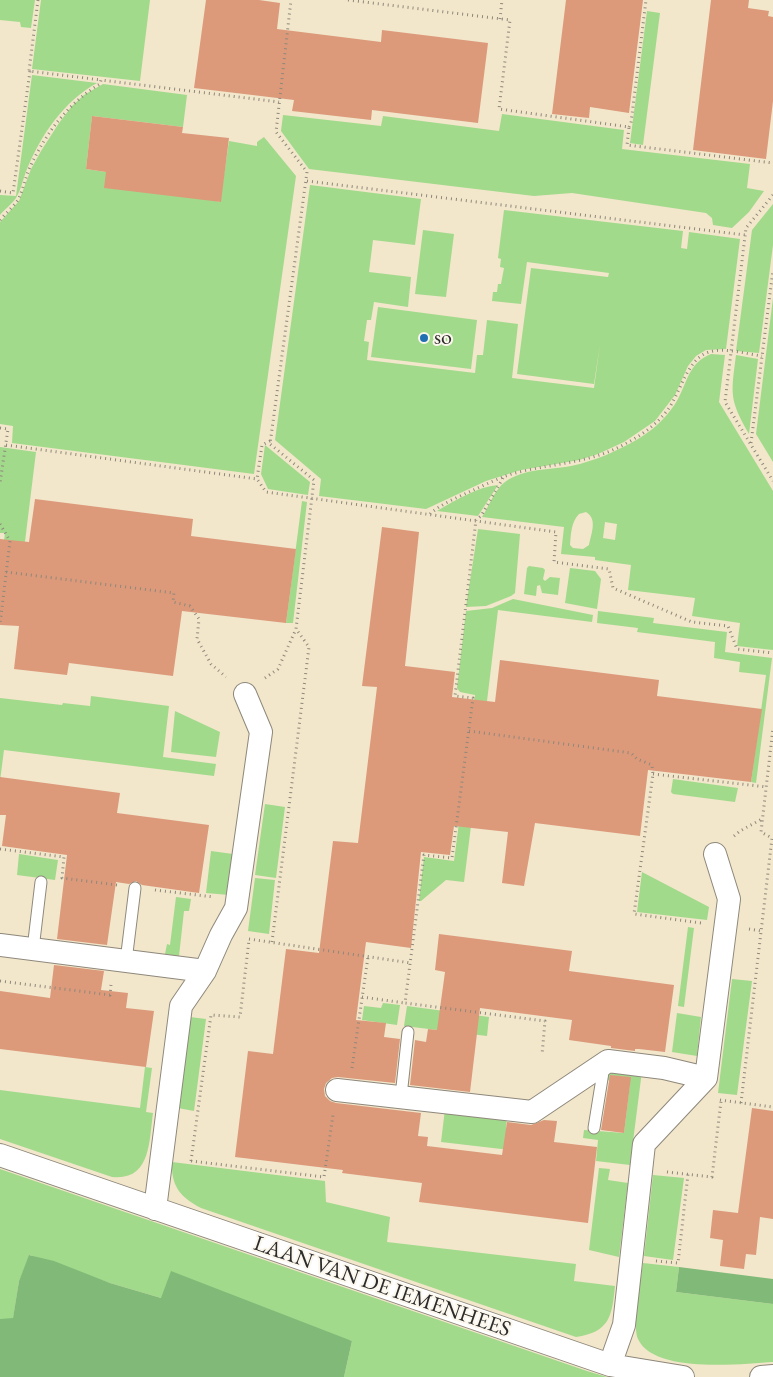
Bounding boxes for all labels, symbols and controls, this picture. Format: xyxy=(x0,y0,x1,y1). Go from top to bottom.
place label: so xyxy=(434,325,452,351)
marker: so xyxy=(418,332,430,344)
street label: LAAN VAN DE IEMENHEES xyxy=(250,1231,514,1343)

